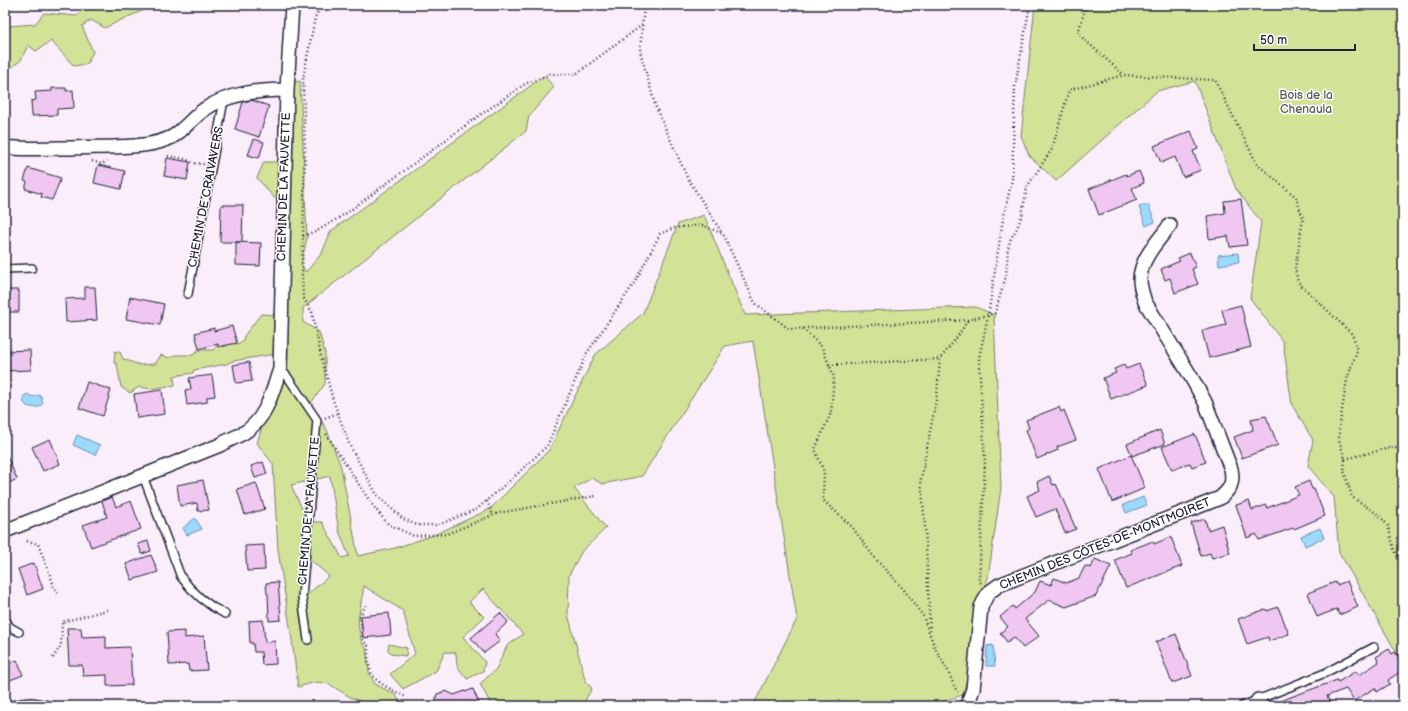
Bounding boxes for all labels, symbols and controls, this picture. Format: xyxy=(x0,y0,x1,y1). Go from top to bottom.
scale bar xyxy=(1254,26,1355,52)
text: 50 m xyxy=(1260,33,1287,48)
park label: Bois de la Chenaula xyxy=(1279,88,1333,117)
street label: CHEMIN DE LA FAUVETTE xyxy=(274,112,294,262)
street label: CHEMIN DE CRAIVAVERS xyxy=(185,125,227,269)
street label: CHEMIN DE LA FAUVETTE xyxy=(295,436,323,586)
street label: CHEMIN DES CÔTES-DE-MONTMOIRET xyxy=(997,493,1213,593)

